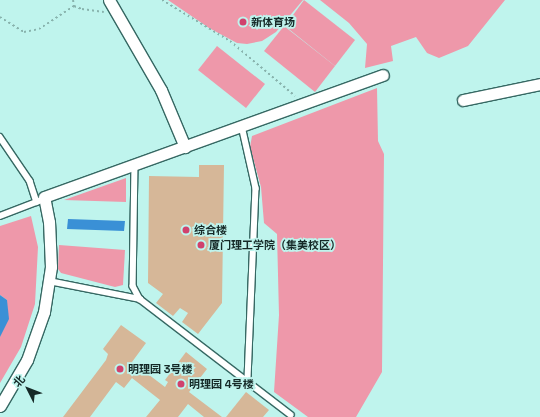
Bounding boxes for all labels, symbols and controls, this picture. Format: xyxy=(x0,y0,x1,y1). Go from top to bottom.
place label: 新体育场 xyxy=(251,15,295,29)
marker: 新体育场 xyxy=(238,17,248,27)
place label: 综合楼 xyxy=(194,223,227,237)
marker: 综合楼 xyxy=(181,225,191,235)
place label: 厦门理工学院（集美校区） xyxy=(209,238,341,252)
marker: 厦门理工学院（集美校区） xyxy=(196,240,206,250)
place label: 明理园 3号楼 xyxy=(128,362,192,376)
marker: 明理园 3号楼 xyxy=(115,364,125,374)
north arrow xyxy=(8,369,48,409)
text: 北 xyxy=(10,372,28,390)
place label: 明理园 4号楼 xyxy=(189,377,254,391)
marker: 明理园 4号楼 xyxy=(176,379,186,389)

